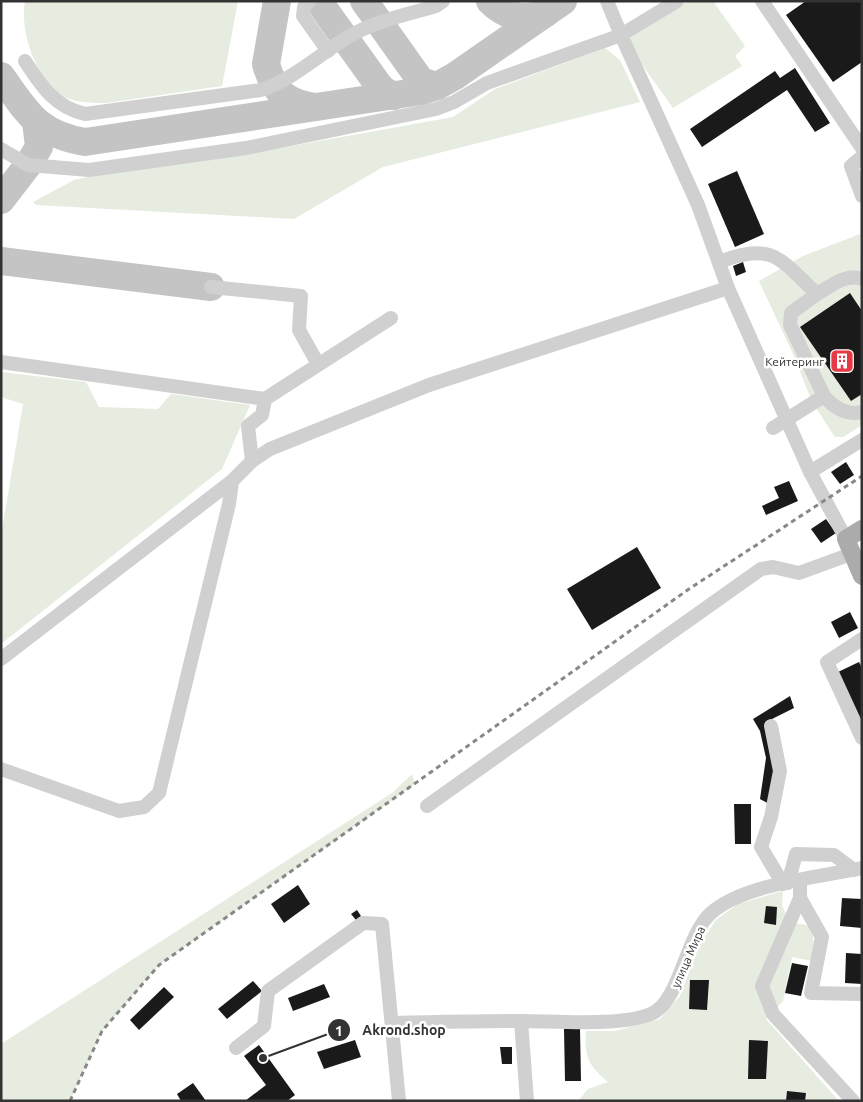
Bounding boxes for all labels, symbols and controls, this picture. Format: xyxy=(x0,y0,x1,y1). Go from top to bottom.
building icon: Кейтеринг xyxy=(829,348,855,374)
place label: Кейтеринг xyxy=(765,355,824,368)
street label: улица Мира xyxy=(669,924,707,990)
callout: Akrond.shop xyxy=(327,1016,455,1045)
text: 1 xyxy=(335,1022,343,1039)
text: Akrond.shop xyxy=(362,1022,446,1038)

